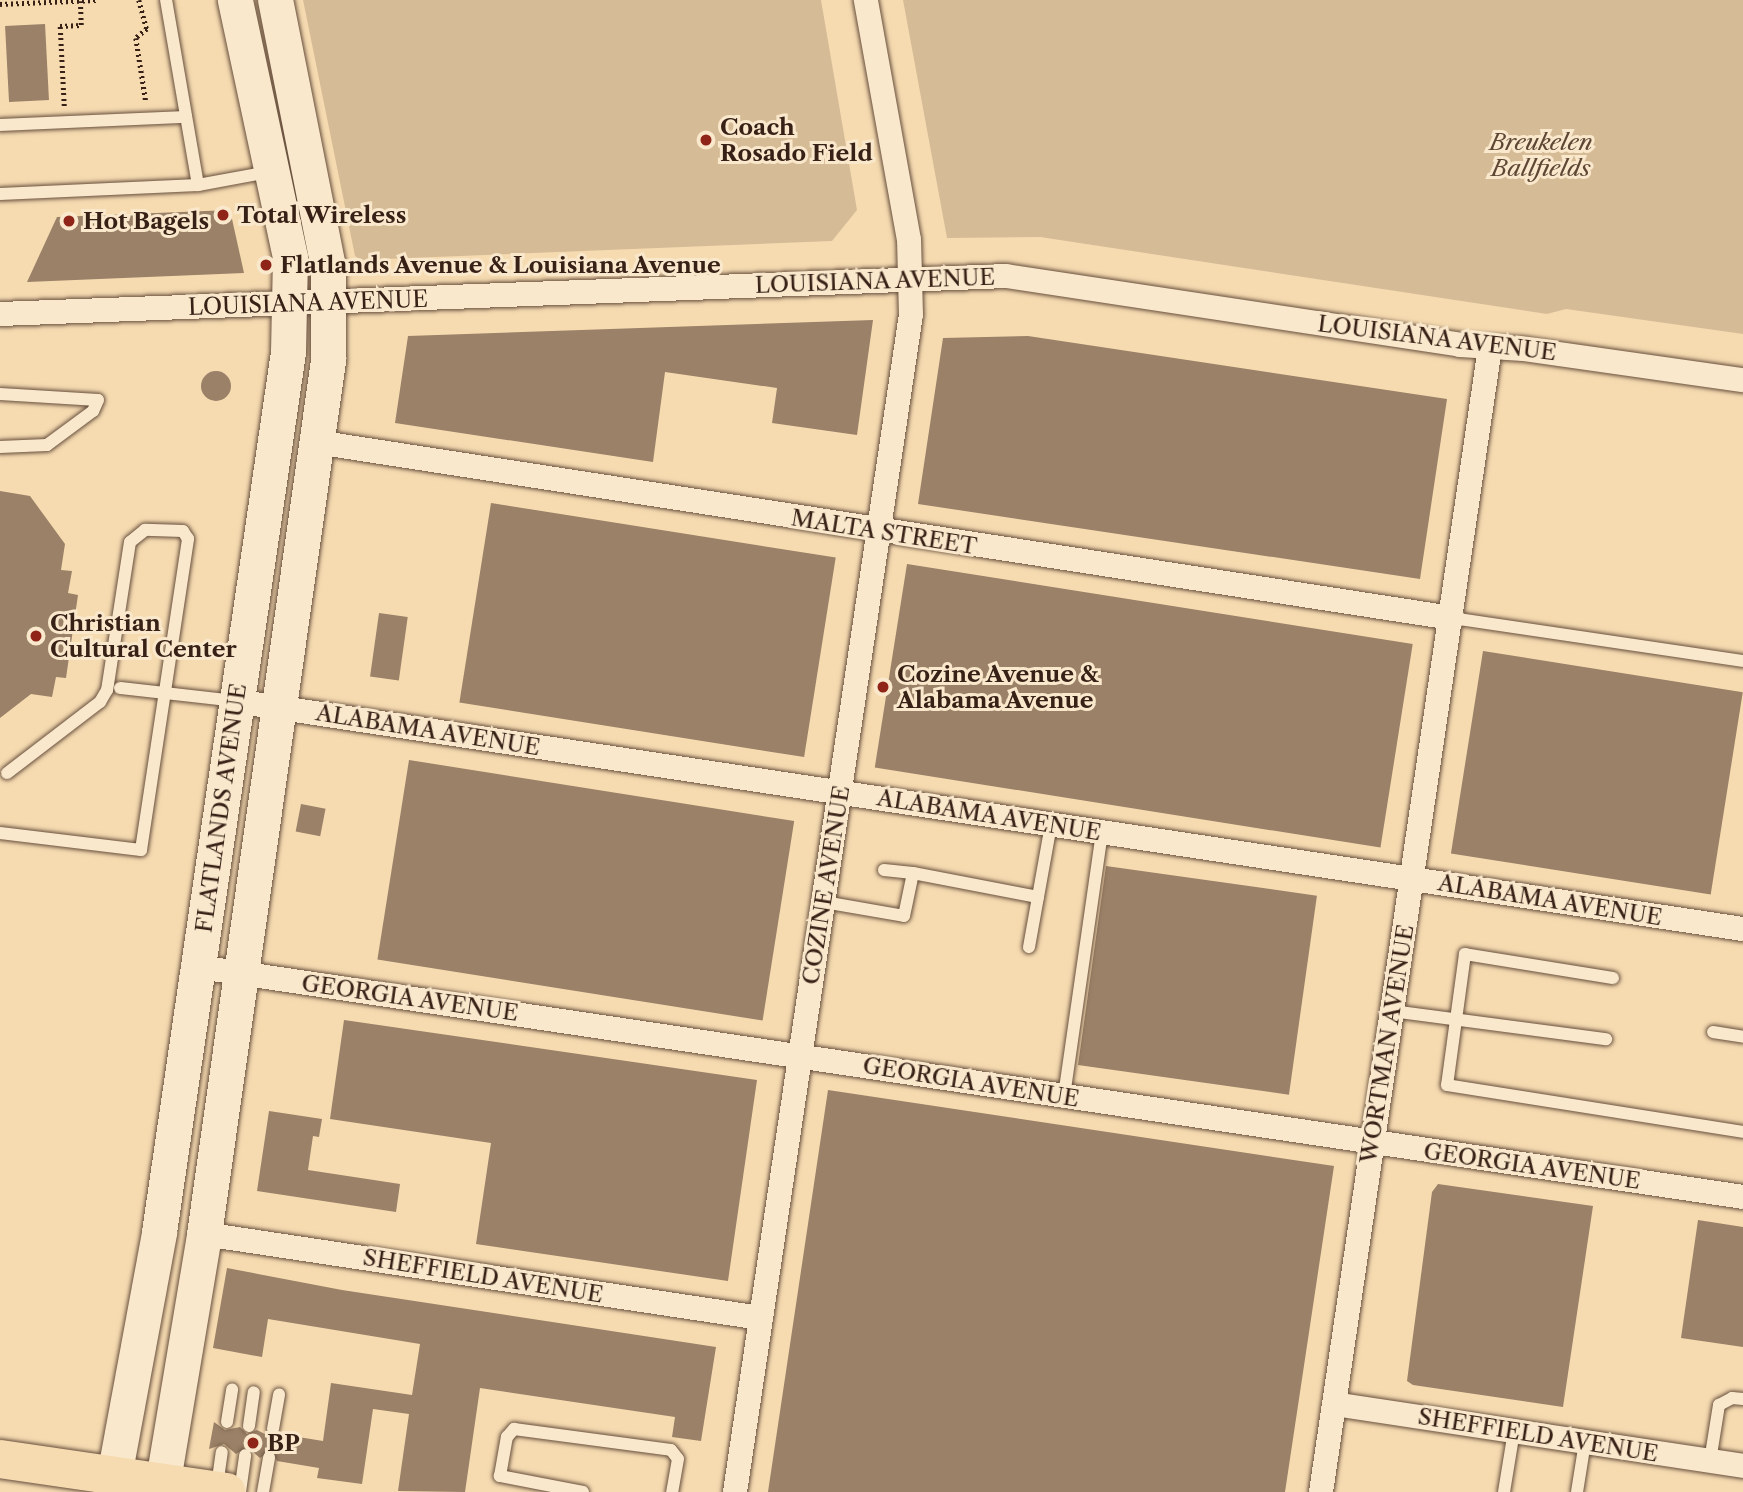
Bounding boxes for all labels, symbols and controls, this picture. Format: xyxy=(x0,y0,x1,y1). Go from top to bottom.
place label: Coach Rosado Field xyxy=(720,113,873,167)
park label: Breukelen Ballfields xyxy=(1490,128,1592,182)
marker: Coach Rosado Field xyxy=(698,132,714,148)
place label: Total Wireless xyxy=(237,201,407,229)
place label: Hot Bagels xyxy=(83,207,209,235)
marker: Total Wireless xyxy=(215,207,231,223)
marker: Hot Bagels xyxy=(61,213,77,229)
place label: Flatlands Avenue & Louisiana Avenue xyxy=(280,251,723,279)
marker: Flatlands Avenue & Louisiana Avenue xyxy=(258,257,274,273)
street label: LOUISIANA AVENUE xyxy=(753,263,997,299)
street label: LOUISIANA AVENUE xyxy=(186,285,430,321)
street label: LOUISIANA AVENUE xyxy=(1315,310,1559,366)
street label: MALTA STREET xyxy=(789,504,979,560)
place label: Christian Cultural Center xyxy=(50,609,237,663)
marker: Christian Cultural Center xyxy=(28,628,44,644)
place label: Cozine Avenue & Alabama Avenue xyxy=(897,660,1099,714)
marker: Cozine Avenue & Alabama Avenue xyxy=(875,679,891,695)
street label: FLATLANDS AVENUE xyxy=(190,681,252,935)
street label: ALABAMA AVENUE xyxy=(313,699,543,761)
street label: COZINE AVENUE xyxy=(797,783,855,987)
street label: ALABAMA AVENUE xyxy=(874,784,1104,846)
street label: ALABAMA AVENUE xyxy=(1435,869,1665,931)
street label: WORTMAN AVENUE xyxy=(1354,922,1420,1166)
street label: GEORGIA AVENUE xyxy=(299,969,521,1027)
street label: GEORGIA AVENUE xyxy=(860,1051,1082,1113)
street label: GEORGIA AVENUE xyxy=(1421,1137,1643,1195)
street label: SHEFFIELD AVENUE xyxy=(360,1243,606,1309)
street label: SHEFFIELD AVENUE xyxy=(1415,1402,1661,1468)
place label: BP xyxy=(267,1429,300,1457)
marker: BP xyxy=(245,1435,261,1451)

